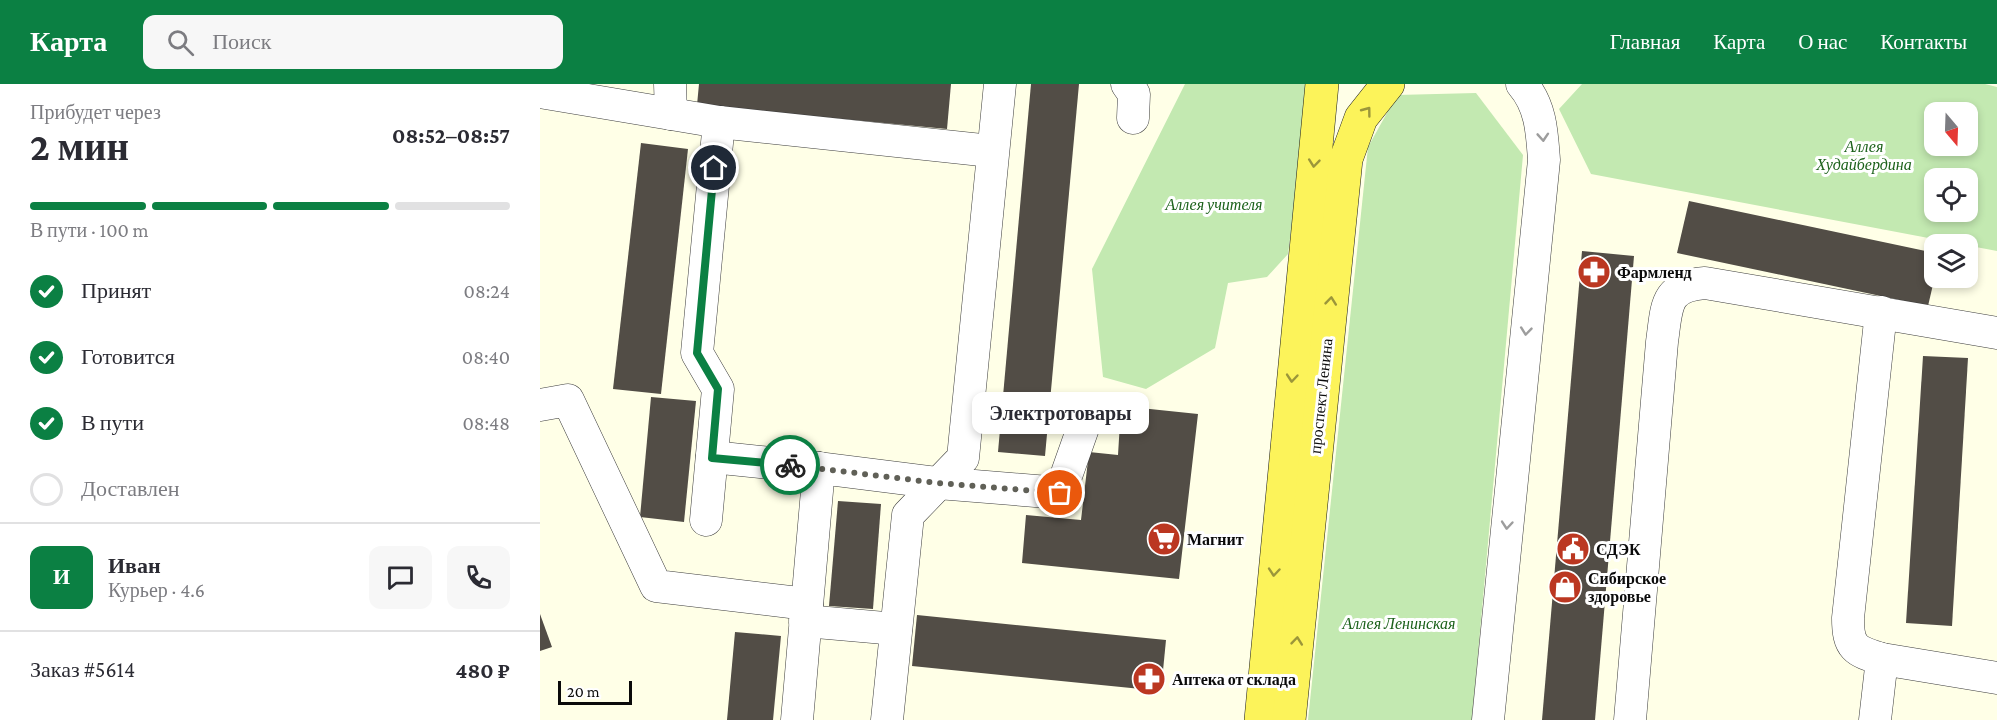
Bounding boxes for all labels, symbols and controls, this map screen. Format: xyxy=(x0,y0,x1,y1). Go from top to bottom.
search box xyxy=(143,15,563,69)
text: Карта xyxy=(30,26,107,57)
icon: search xyxy=(164,26,197,59)
text: Поиск xyxy=(212,29,271,54)
text: Главная xyxy=(1610,30,1680,54)
text: Карта xyxy=(1713,30,1765,54)
text: О нас xyxy=(1798,30,1847,54)
text: Контакты xyxy=(1880,30,1967,54)
text: Прибудет через xyxy=(30,101,161,123)
north arrow xyxy=(1924,102,1978,156)
map controls xyxy=(1924,102,1978,288)
one-way arrow xyxy=(1359,107,1370,118)
text: 08:52–08:57 xyxy=(392,123,510,148)
text: 2 мин xyxy=(30,125,129,168)
one-way arrow xyxy=(1536,133,1549,142)
park label: Аллея Худайбердина xyxy=(1815,138,1912,174)
pin xyxy=(688,142,739,193)
icon: home xyxy=(697,151,730,184)
one-way arrow xyxy=(1308,159,1321,168)
button: locate xyxy=(1924,168,1978,222)
park label: Аллея учителя xyxy=(1164,196,1263,214)
text: В пути · 100 m xyxy=(30,219,149,241)
button: layers xyxy=(1924,234,1978,288)
pharmacy icon: Фармленд xyxy=(1576,254,1612,290)
place label: Фармленд xyxy=(1617,264,1692,282)
icon: check xyxy=(30,275,63,308)
text: Принят xyxy=(81,278,151,303)
text: 08:24 xyxy=(464,280,510,302)
one-way arrow xyxy=(1324,296,1337,305)
one-way arrow xyxy=(1520,326,1533,336)
street label: проспект Ленина xyxy=(1306,337,1337,455)
icon: check xyxy=(30,341,63,374)
text: Готовится xyxy=(81,344,175,369)
text: 08:40 xyxy=(462,346,510,368)
one-way arrow xyxy=(1286,373,1299,382)
callout: Электротовары xyxy=(972,391,1148,433)
text: Электротовары xyxy=(989,402,1132,424)
icon: check xyxy=(30,407,63,440)
text: В пути xyxy=(81,410,144,435)
text: 08:48 xyxy=(462,412,510,434)
courier xyxy=(760,435,820,495)
icon: bike xyxy=(774,449,807,482)
pin xyxy=(1034,467,1085,518)
text: Доставлен xyxy=(81,476,180,501)
icon: bag xyxy=(1043,476,1076,509)
supermarket icon: Магнит xyxy=(1146,521,1182,557)
one-way arrow xyxy=(1501,521,1514,530)
place label: Магнит xyxy=(1187,531,1244,548)
public building icon: СДЭК xyxy=(1555,531,1591,567)
place label: СДЭК xyxy=(1596,541,1641,559)
button: chat xyxy=(369,546,432,609)
button: phone xyxy=(447,546,510,609)
text: Иван xyxy=(108,553,161,578)
text: И xyxy=(53,564,70,589)
one-way arrow xyxy=(1268,568,1281,577)
shop icon: Сибирское здоровье xyxy=(1547,569,1583,605)
place label: Сибирское здоровье xyxy=(1588,570,1666,606)
text: Курьер · 4.6 xyxy=(108,579,205,601)
park label: Аллея Ленинская xyxy=(1341,615,1456,632)
one-way arrow xyxy=(1290,636,1303,645)
text: Заказ #5614 xyxy=(30,657,135,682)
text: 480 ₽ xyxy=(456,658,510,683)
pharmacy icon: Аптека от склада xyxy=(1131,661,1167,697)
place label: Аптека от склада xyxy=(1172,671,1296,688)
scale bar xyxy=(558,678,632,706)
text: 20 m xyxy=(567,683,600,700)

